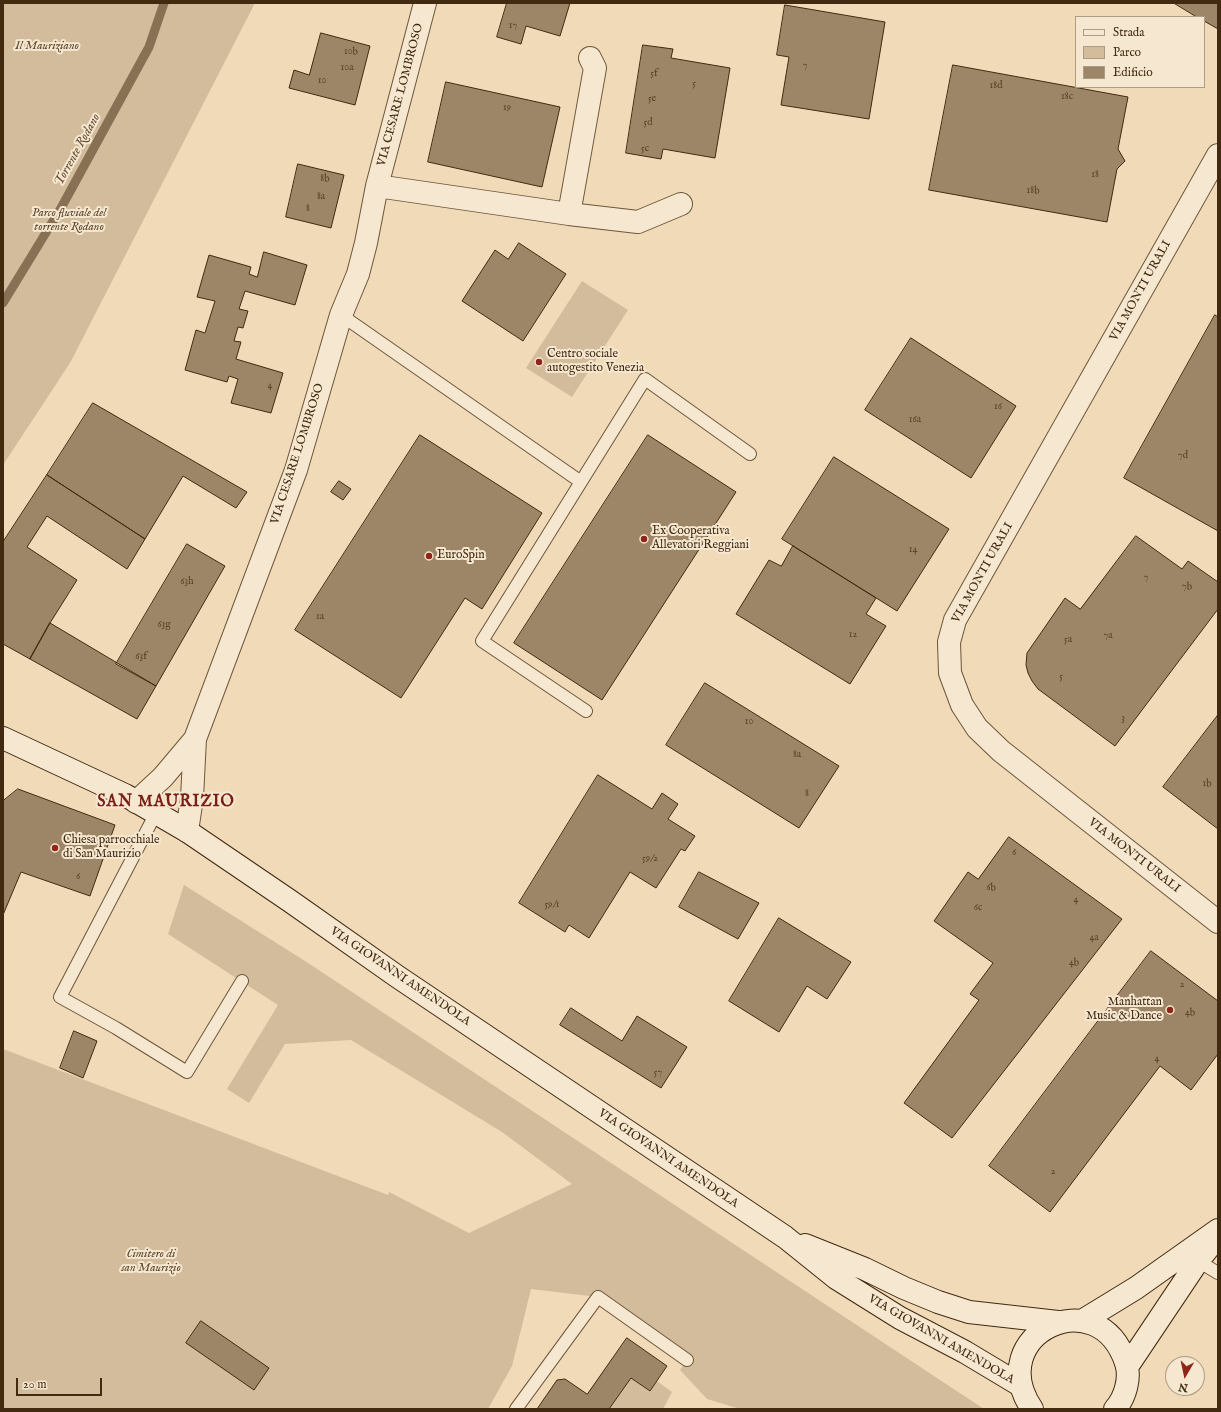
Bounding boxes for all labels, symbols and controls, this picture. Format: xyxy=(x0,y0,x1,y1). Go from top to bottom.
legend xyxy=(1075,16,1205,88)
house number: 17 xyxy=(509,20,517,32)
street label: VIA CESARE LOMBROSO xyxy=(375,22,427,168)
text: Strada xyxy=(1113,25,1144,40)
park label: Il Mauriziano xyxy=(15,40,79,54)
text: Parco xyxy=(1113,45,1141,60)
house number: 10b xyxy=(344,46,358,58)
house number: 7 xyxy=(803,60,807,72)
house number: 10a xyxy=(341,62,353,74)
text: Edificio xyxy=(1113,65,1153,80)
house number: 5f xyxy=(650,68,658,80)
house number: 10 xyxy=(318,75,326,87)
house number: 5 xyxy=(692,78,696,90)
house number: 18d xyxy=(990,80,1002,92)
house number: 18c xyxy=(1061,91,1073,103)
house number: 5e xyxy=(648,93,656,105)
house number: 19 xyxy=(503,102,511,114)
water label: Torrente Rodano xyxy=(52,111,104,189)
house number: 5d xyxy=(644,117,652,129)
house number: 5c xyxy=(641,143,649,155)
house number: 18 xyxy=(1091,169,1099,181)
house number: 8b xyxy=(320,173,330,185)
house number: 18b xyxy=(1027,185,1039,197)
house number: 8a xyxy=(317,191,325,203)
house number: 8 xyxy=(306,203,310,215)
park label: Parco fluviale del torrente Rodano xyxy=(32,207,106,235)
street label: VIA MONTI URALI xyxy=(1107,238,1175,344)
place label: Centro sociale autogestito Venezia xyxy=(547,348,644,376)
marker: Centro sociale autogestito Venezia xyxy=(534,357,544,367)
house number: 4 xyxy=(268,380,272,392)
street label: VIA CESARE LOMBROSO xyxy=(268,382,328,526)
house number: 16 xyxy=(994,401,1002,413)
house number: 16a xyxy=(909,414,921,426)
house number: 7d xyxy=(1178,450,1188,462)
street label: VIA MONTI URALI xyxy=(949,520,1017,626)
place label: Ex Cooperativa Allevatori Reggiani xyxy=(652,525,749,553)
marker: Ex Cooperativa Allevatori Reggiani xyxy=(639,534,649,544)
house number: 14 xyxy=(909,544,917,556)
place label: EuroSpin xyxy=(437,549,485,563)
marker: EuroSpin xyxy=(424,551,434,561)
house number: 7 xyxy=(1144,572,1148,584)
house number: 63h xyxy=(180,576,194,588)
house number: 7b xyxy=(1182,581,1192,593)
house number: 1a xyxy=(316,611,324,623)
house number: 63g xyxy=(157,619,171,631)
house number: 12 xyxy=(849,629,857,641)
house number: 7a xyxy=(1104,630,1112,642)
house number: 5a xyxy=(1064,634,1072,646)
house number: 63f xyxy=(135,651,147,663)
house number: 5 xyxy=(1059,671,1063,683)
house number: 3 xyxy=(1121,713,1125,725)
house number: 10 xyxy=(745,716,753,728)
house number: 8a xyxy=(793,749,801,761)
house number: 1b xyxy=(1202,778,1212,790)
house number: 8 xyxy=(805,788,809,800)
district label: SAN MAURIZIO xyxy=(97,793,235,813)
street label: VIA MONTI URALI xyxy=(1085,816,1183,896)
place label: Chiesa parrocchiale di San Maurizio xyxy=(63,834,159,862)
marker: Chiesa parrocchiale di San Maurizio xyxy=(50,843,60,853)
house number: 6 xyxy=(1012,847,1016,859)
house number: 59/2 xyxy=(642,853,658,865)
house number: 6 xyxy=(76,871,80,883)
house number: 6b xyxy=(986,882,996,894)
house number: 4 xyxy=(1074,894,1078,906)
house number: 59/1 xyxy=(544,899,560,911)
house number: 6c xyxy=(974,902,982,914)
street label: VIA GIOVANNI AMENDOLA xyxy=(327,925,473,1029)
house number: 4a xyxy=(1089,932,1099,944)
house number: 4b xyxy=(1069,957,1079,969)
house number: 2 xyxy=(1180,979,1184,991)
place label: Manhattan Music & Dance xyxy=(1086,996,1162,1024)
marker: Manhattan Music & Dance xyxy=(1165,1005,1175,1015)
house number: 4b xyxy=(1185,1007,1195,1019)
house number: 4 xyxy=(1155,1053,1159,1065)
house number: 57 xyxy=(654,1067,662,1079)
street label: VIA GIOVANNI AMENDOLA xyxy=(595,1107,741,1211)
house number: 2 xyxy=(1051,1166,1055,1178)
park label: Cimitero di san Maurizio xyxy=(121,1248,181,1276)
street label: VIA GIOVANNI AMENDOLA xyxy=(865,1292,1017,1388)
north arrow xyxy=(1165,1356,1205,1396)
scale bar xyxy=(18,1370,104,1396)
text: 20 m xyxy=(23,1377,46,1392)
text: N xyxy=(1177,1379,1189,1395)

